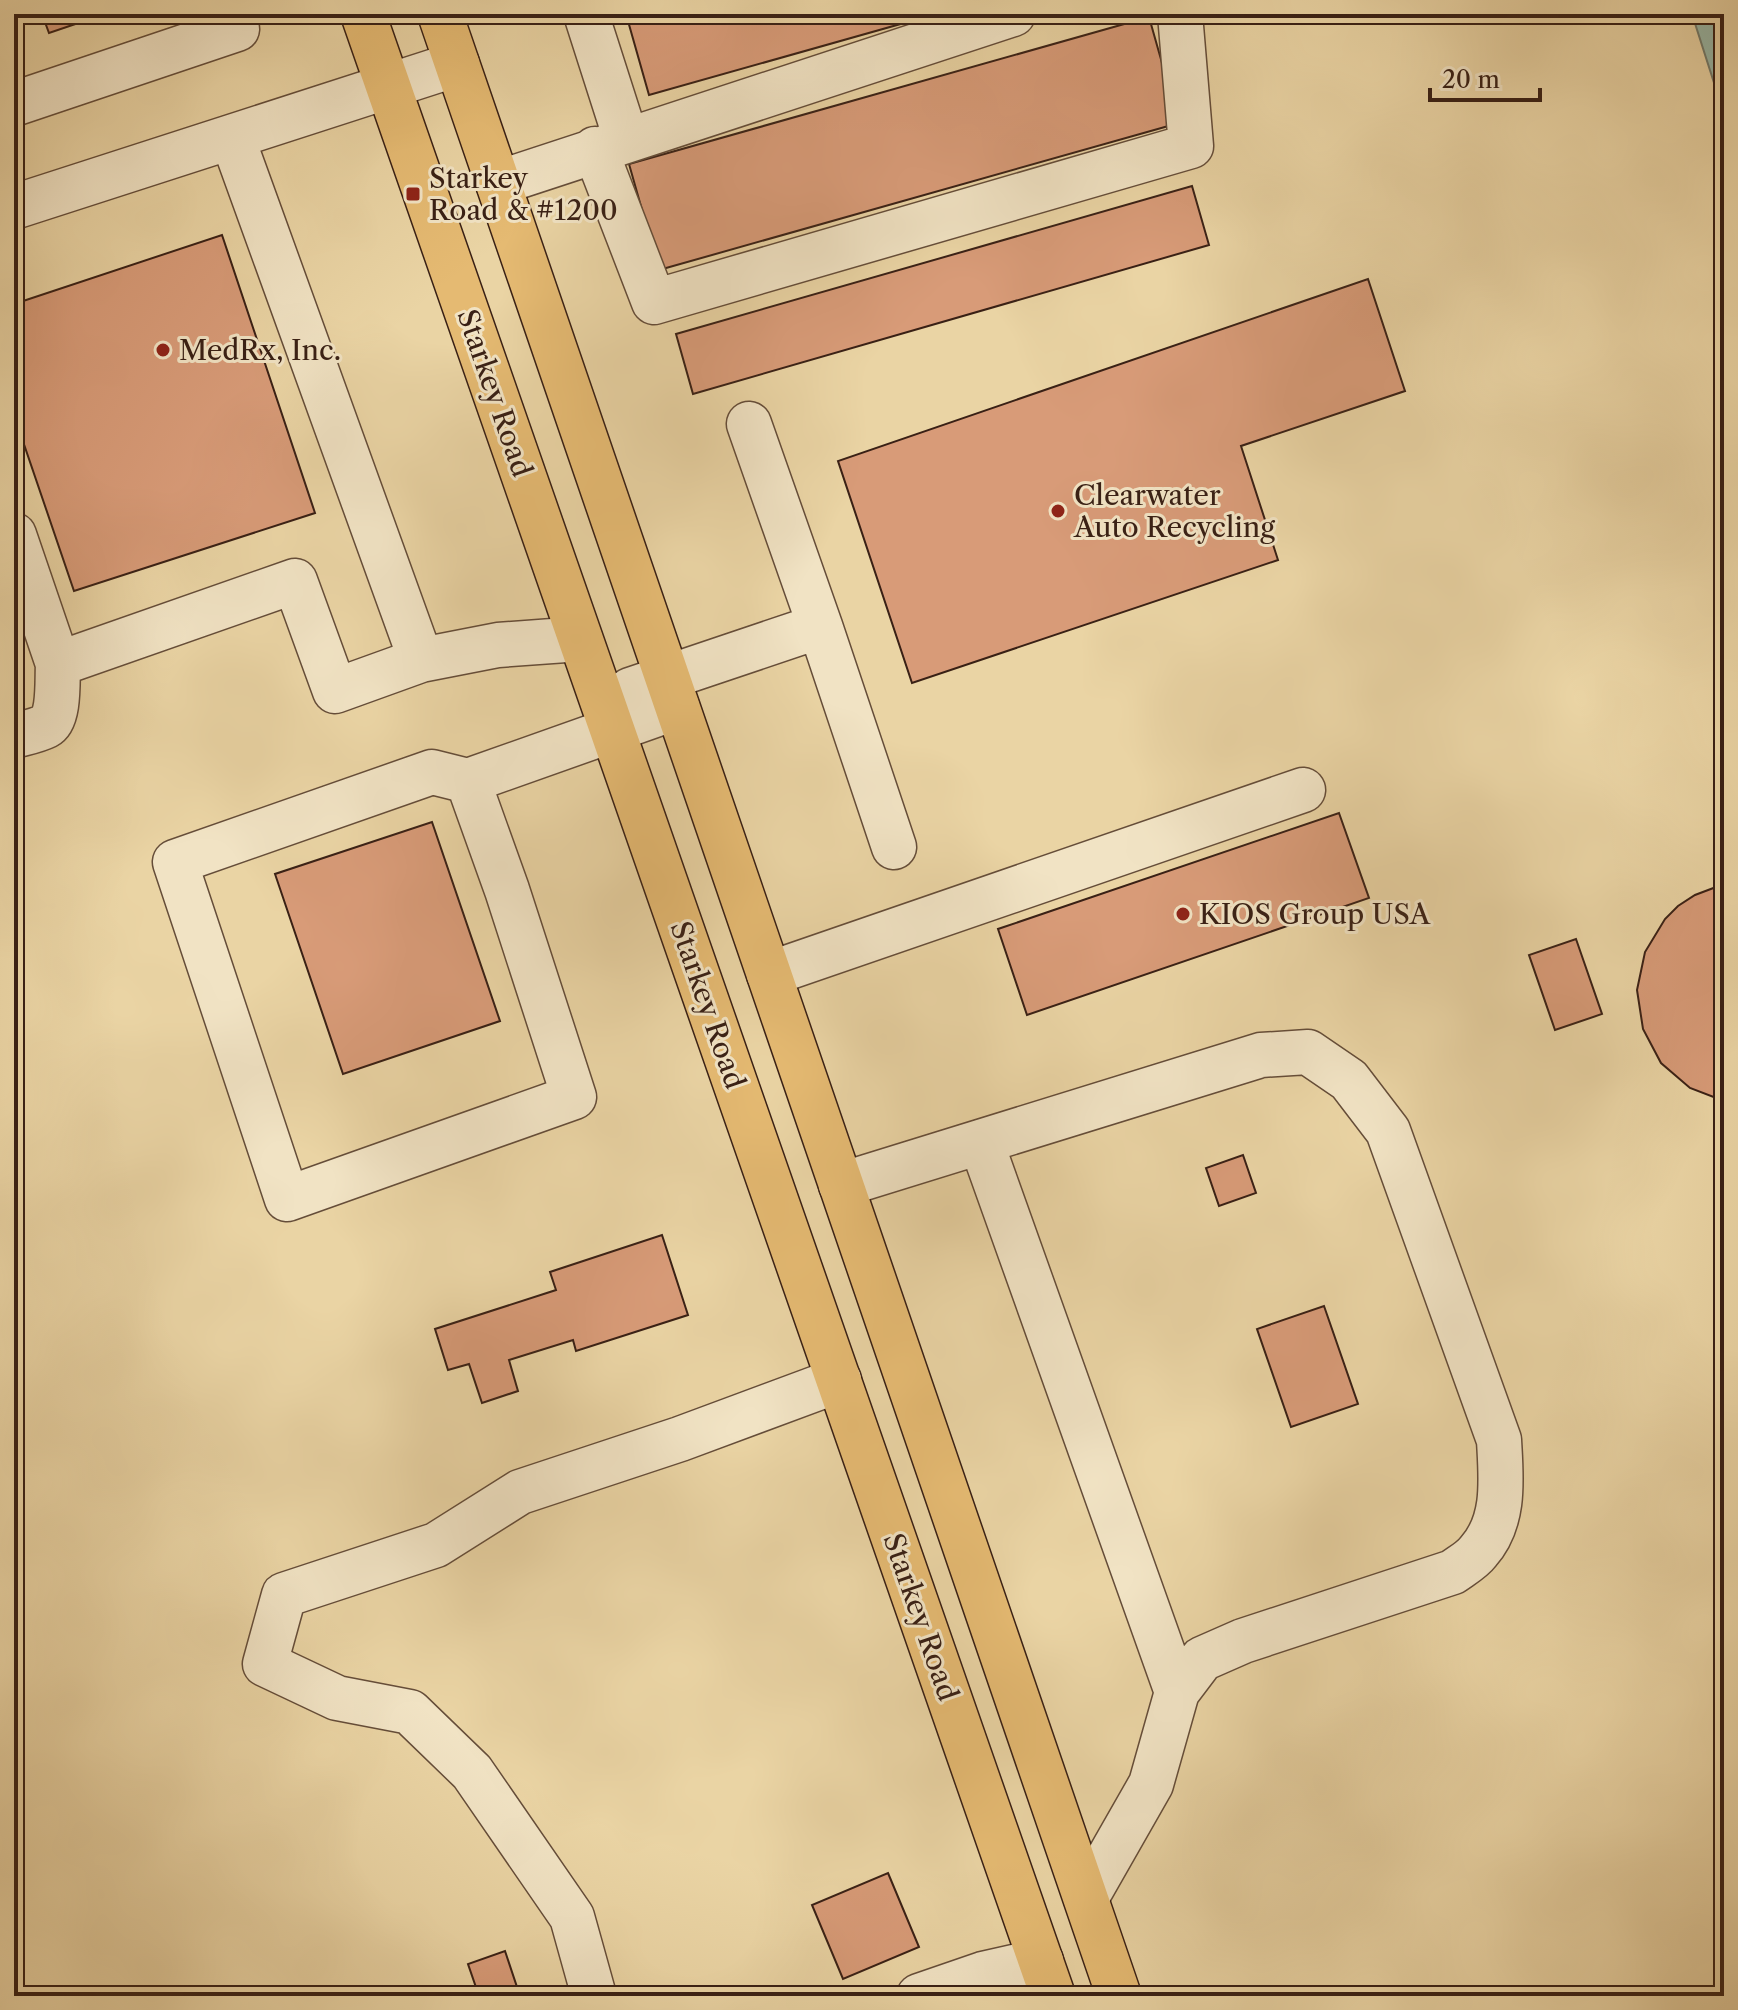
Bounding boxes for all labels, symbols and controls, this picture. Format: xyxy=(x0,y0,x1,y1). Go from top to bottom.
scale bar xyxy=(1430,52,1540,102)
text: 20 m xyxy=(1442,65,1500,94)
place label: Starkey Road & #1200 xyxy=(429,161,618,227)
marker: Starkey Road & #1200 xyxy=(404,185,422,203)
street label: Starkey Road xyxy=(450,305,540,481)
place label: MedRx, Inc. xyxy=(179,333,341,367)
marker: MedRx, Inc. xyxy=(154,341,172,359)
place label: Clearwater Auto Recycling xyxy=(1073,478,1275,544)
marker: Clearwater Auto Recycling xyxy=(1049,502,1067,520)
place label: KIOS Group USA xyxy=(1199,897,1431,931)
marker: KIOS Group USA xyxy=(1174,905,1192,923)
street label: Starkey Road xyxy=(663,917,753,1093)
street label: Starkey Road xyxy=(876,1529,966,1705)

